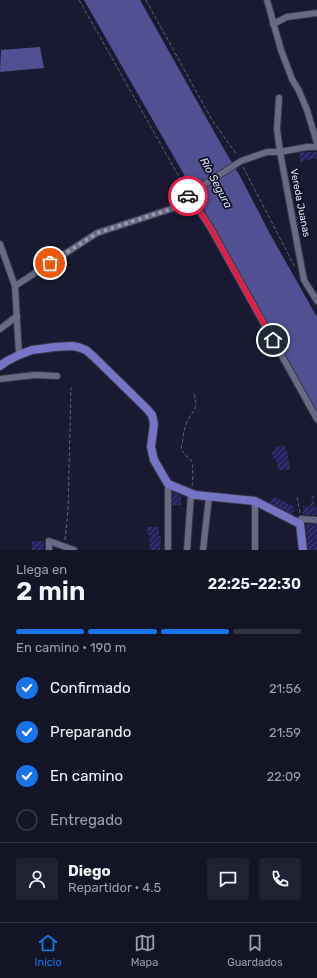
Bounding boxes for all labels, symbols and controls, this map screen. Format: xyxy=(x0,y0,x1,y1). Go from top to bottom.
water label: Río Segura xyxy=(197,155,235,211)
street label: Vereda Juanas xyxy=(287,168,313,238)
courier xyxy=(168,176,208,216)
icon: car xyxy=(177,185,199,207)
pin xyxy=(33,246,67,280)
icon: bag xyxy=(39,252,61,274)
pin xyxy=(256,323,290,357)
icon: home xyxy=(262,329,284,351)
text: Llega en xyxy=(16,562,67,577)
text: 22:25–22:30 xyxy=(208,575,301,593)
text: 2 min xyxy=(16,576,85,607)
text: En camino · 190 m xyxy=(16,640,126,655)
icon: check xyxy=(16,677,38,699)
text: Confirmado xyxy=(50,679,131,697)
text: 21:56 xyxy=(269,681,301,696)
icon: check xyxy=(16,721,38,743)
text: Preparando xyxy=(50,723,131,741)
text: 21:59 xyxy=(269,725,301,740)
icon: check xyxy=(16,765,38,787)
text: En camino xyxy=(50,767,123,785)
text: 22:09 xyxy=(266,769,301,784)
text: Entregado xyxy=(50,811,123,829)
button: person xyxy=(16,858,58,900)
button: chat xyxy=(207,858,249,900)
button: phone xyxy=(259,858,301,900)
text: Diego xyxy=(68,862,111,880)
text: Repartidor · 4.5 xyxy=(68,880,161,895)
tab: Inicio xyxy=(34,932,62,969)
tab: Mapa xyxy=(131,932,158,969)
tab: Guardados xyxy=(227,932,283,969)

